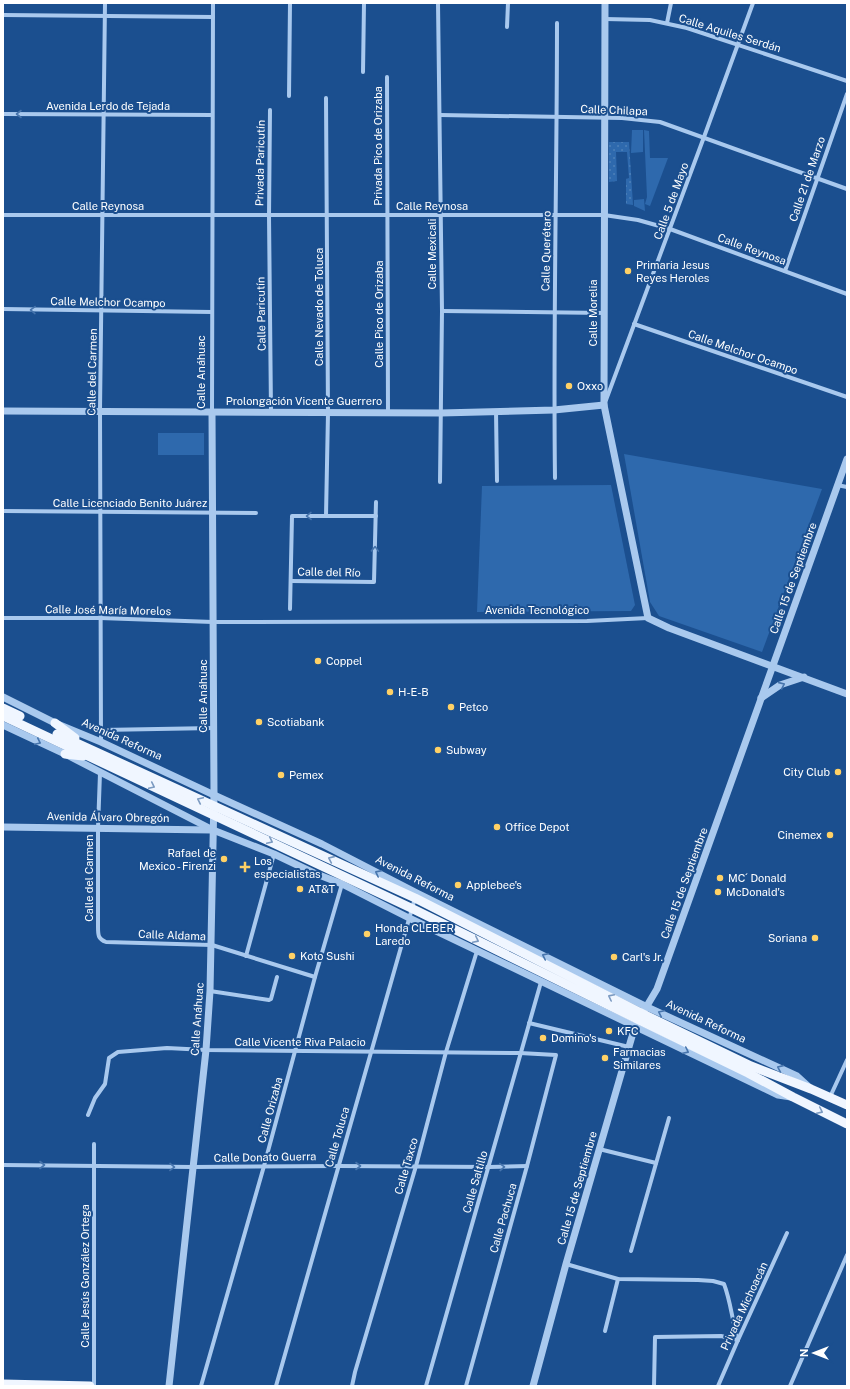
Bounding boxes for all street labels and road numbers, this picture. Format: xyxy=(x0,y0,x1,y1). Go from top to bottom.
street label: Calle Aquiles Serdán xyxy=(677,12,783,54)
street label: Privada Pico de Orizaba xyxy=(372,86,384,206)
street label: Avenida Lerdo de Tejada xyxy=(46,100,170,112)
street label: Calle Chilapa xyxy=(580,103,648,117)
street label: Privada Paricutín xyxy=(253,120,267,206)
street label: Calle 21 de Marzo xyxy=(787,135,827,223)
street label: Calle 5 de Mayo xyxy=(651,161,691,241)
street label: Calle Reynosa xyxy=(72,200,144,212)
street label: Calle Reynosa xyxy=(396,200,468,212)
street label: Calle Querétaro xyxy=(539,211,553,291)
street label: Calle Mexicali xyxy=(426,218,438,290)
street label: Calle Reynosa xyxy=(716,231,788,267)
street label: Calle Nevado de Toluca xyxy=(313,248,325,366)
street label: Calle Pico de Orizaba xyxy=(373,260,385,368)
street label: Calle Paricutín xyxy=(254,277,268,351)
street label: Calle Morelia xyxy=(587,279,599,347)
street label: Calle Melchor Ocampo xyxy=(50,295,166,309)
street label: Calle del Carmen xyxy=(85,328,99,416)
street label: Calle Melchor Ocampo xyxy=(687,328,799,376)
street label: Calle Anáhuac xyxy=(195,335,207,409)
street label: Prolongación Vicente Guerrero xyxy=(226,395,382,407)
street label: Calle Licenciado Benito Juárez xyxy=(53,497,207,509)
street label: Calle 15 de Septiembre xyxy=(767,521,819,635)
street label: Calle del Río xyxy=(297,565,361,579)
street label: Calle José María Morelos xyxy=(45,603,172,617)
street label: Avenida Tecnológico xyxy=(485,604,589,616)
street label: Calle Anáhuac xyxy=(197,659,209,733)
street label: Avenida Reforma xyxy=(80,716,164,762)
street label: Avenida Álvaro Obregón xyxy=(46,809,170,824)
street label: Calle 15 de Septiembre xyxy=(658,826,710,940)
street label: Calle del Carmen xyxy=(83,834,95,922)
street label: Avenida Reforma xyxy=(374,853,456,903)
street label: Calle Aldama xyxy=(138,928,206,942)
street label: Calle Anáhuac xyxy=(188,982,206,1056)
street label: Avenida Reforma xyxy=(664,997,748,1045)
street label: Calle Vicente Riva Palacio xyxy=(234,1036,366,1048)
street label: Calle Orizaba xyxy=(255,1076,285,1144)
street label: Calle Toluca xyxy=(323,1105,351,1169)
street label: Calle 15 de Septiembre xyxy=(555,1130,599,1246)
street label: Calle Taxco xyxy=(392,1136,420,1196)
street label: Calle Saltillo xyxy=(460,1149,490,1215)
street label: Calle Donato Guerra xyxy=(214,1150,316,1164)
street label: Calle Pachuca xyxy=(487,1182,519,1254)
street label: Calle Jesús González Ortega xyxy=(79,1204,91,1348)
street label: Privada Michoacán xyxy=(718,1260,770,1352)

